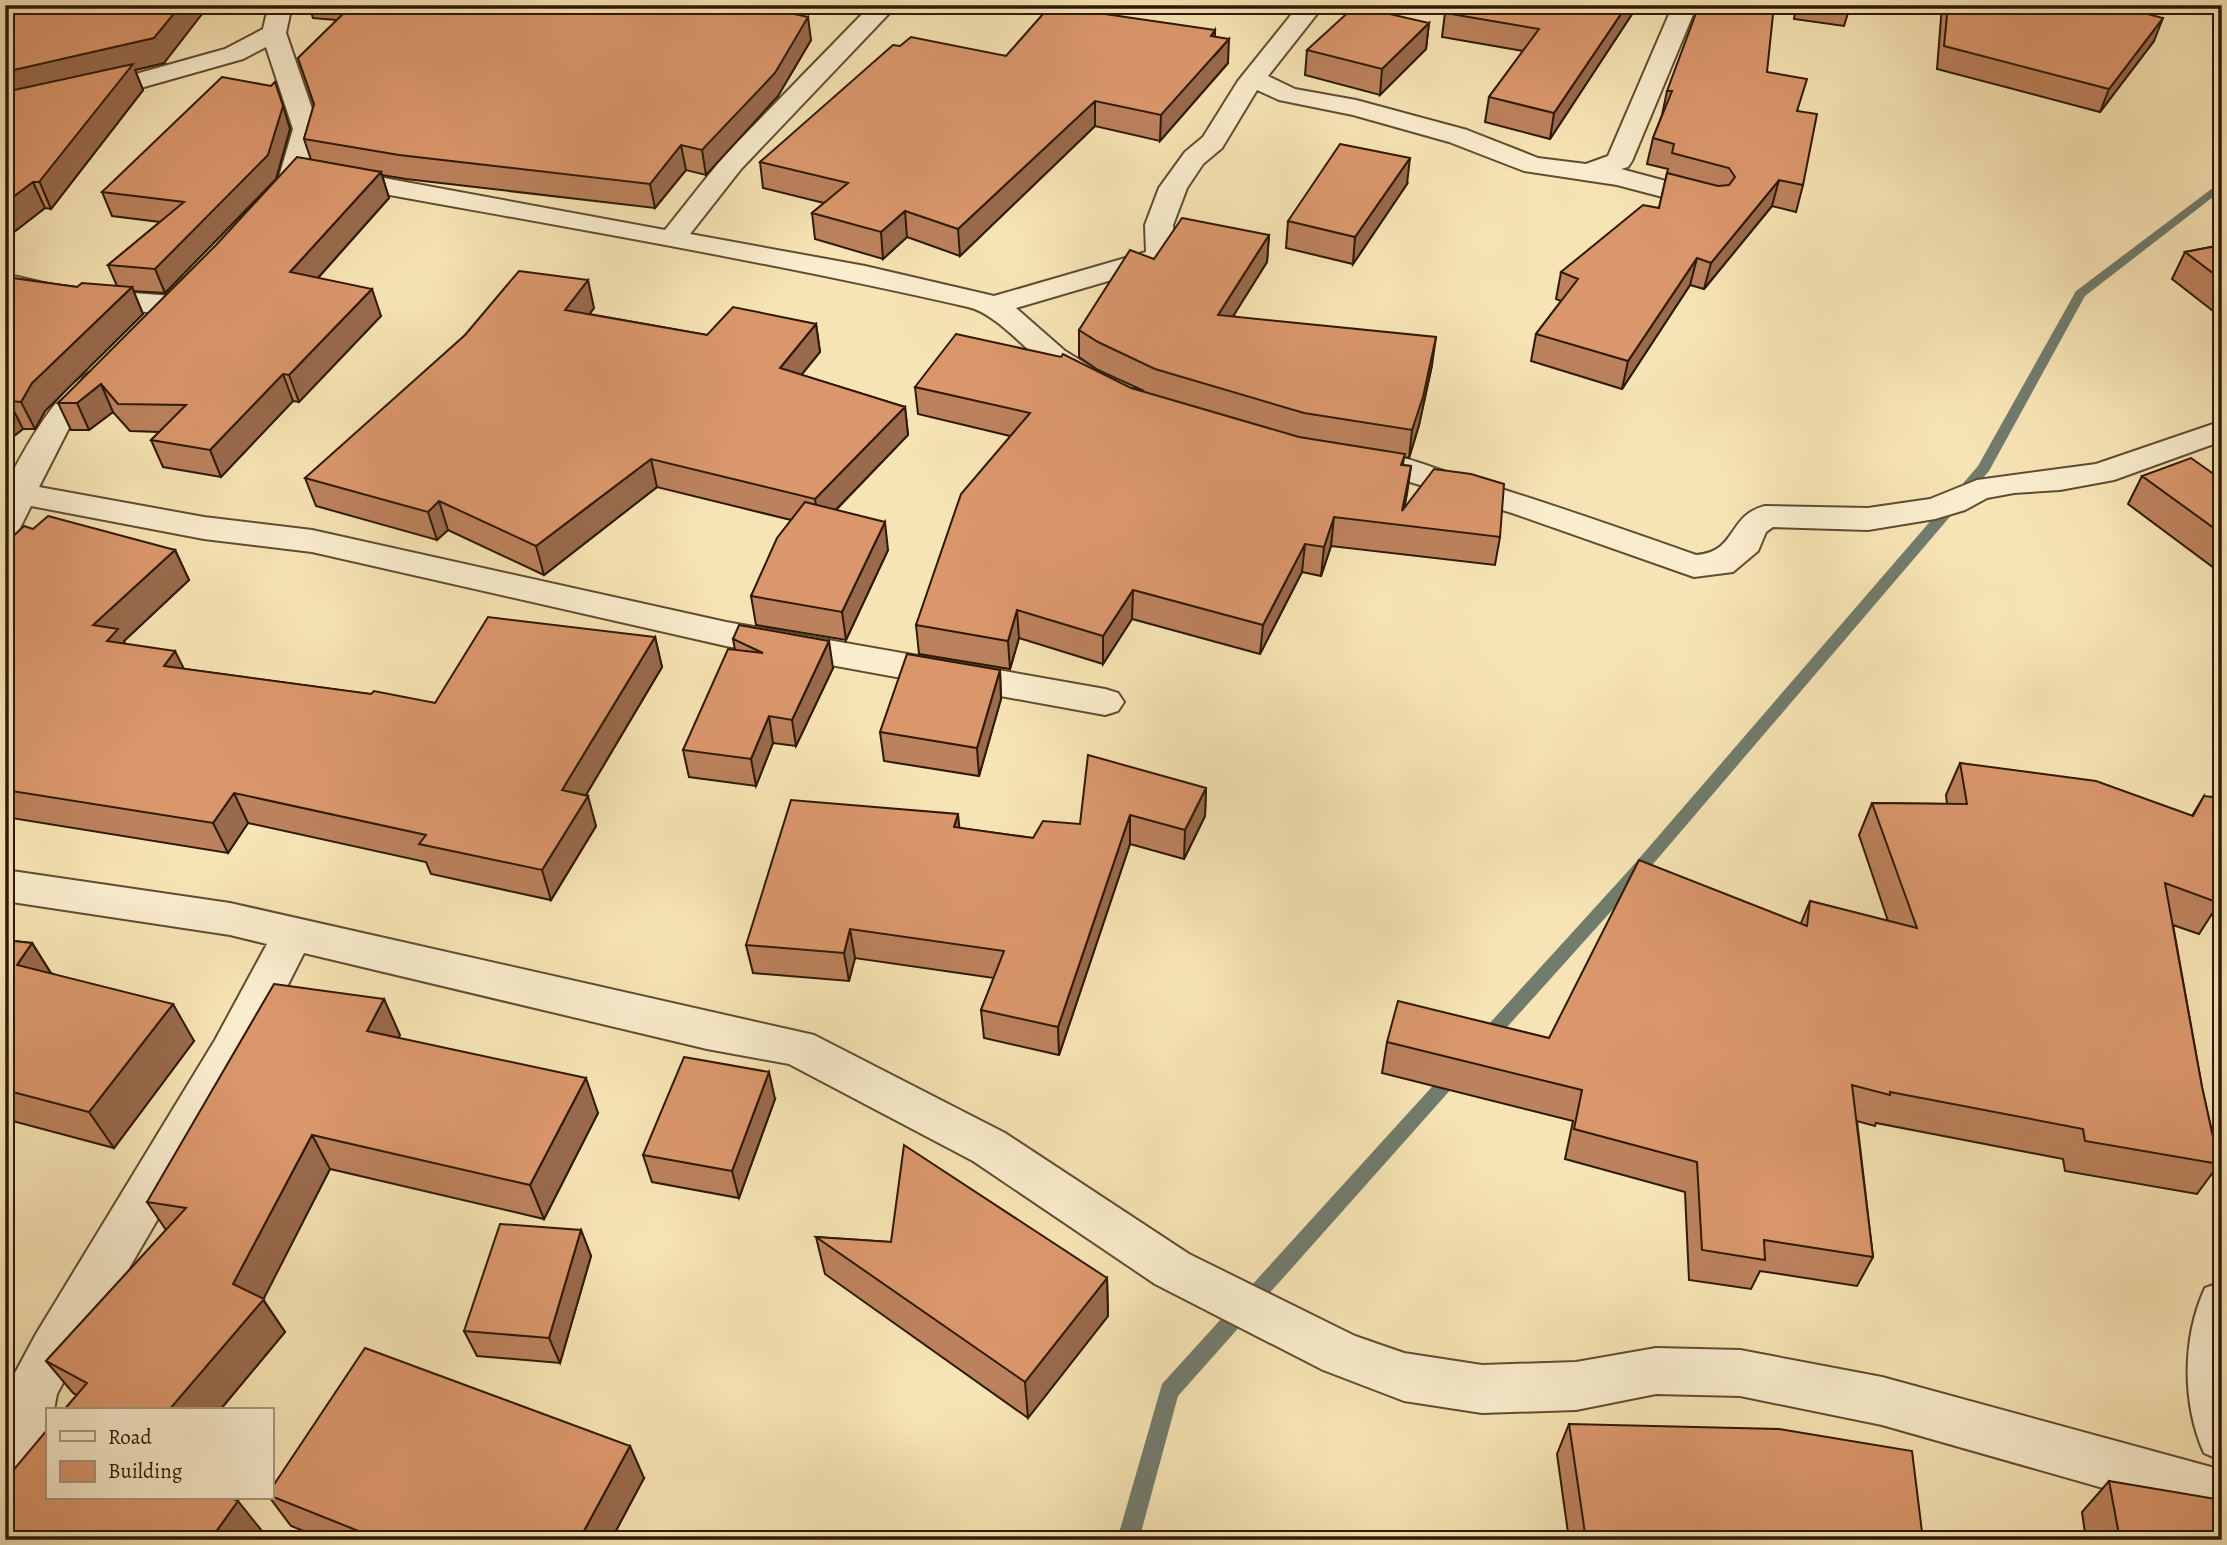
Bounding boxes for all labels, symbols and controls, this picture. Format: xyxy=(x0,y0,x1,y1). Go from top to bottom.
legend xyxy=(46,1408,273,1500)
text: Road xyxy=(108,1423,152,1451)
text: Building xyxy=(108,1457,183,1485)

